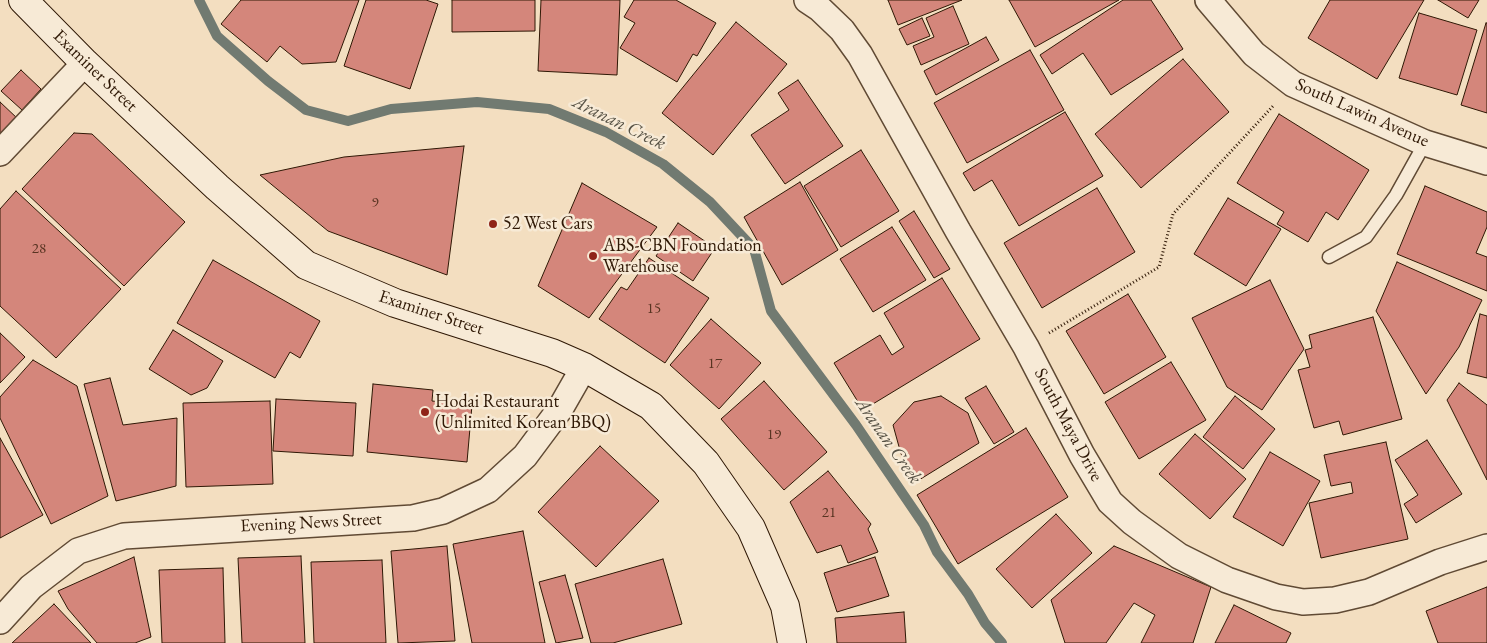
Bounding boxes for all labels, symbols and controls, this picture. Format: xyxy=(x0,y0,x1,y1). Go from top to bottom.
street label: Examiner Street xyxy=(48,25,142,117)
street label: South Lawin Avenue xyxy=(1292,74,1432,152)
water label: Aranan Creek xyxy=(569,91,669,155)
house number: 9 xyxy=(371,194,379,212)
place label: 52 West Cars xyxy=(503,213,592,235)
marker: 52 West Cars xyxy=(487,218,499,230)
place label: ABS-CBN Foundation Warehouse xyxy=(603,235,762,278)
house number: 28 xyxy=(32,240,46,258)
marker: ABS-CBN Foundation Warehouse xyxy=(587,250,599,262)
street label: Examiner Street xyxy=(376,286,486,340)
house number: 15 xyxy=(647,300,661,318)
house number: 17 xyxy=(708,355,722,373)
street label: South Maya Drive xyxy=(1029,365,1107,485)
place label: Hodai Restaurant (Unlimited Korean BBQ) xyxy=(435,391,611,434)
water label: Aranan Creek xyxy=(850,393,926,489)
marker: Hodai Restaurant (Unlimited Korean BBQ) xyxy=(419,406,431,418)
house number: 19 xyxy=(767,426,781,444)
house number: 21 xyxy=(822,504,836,522)
street label: Evening News Street xyxy=(240,509,382,537)

